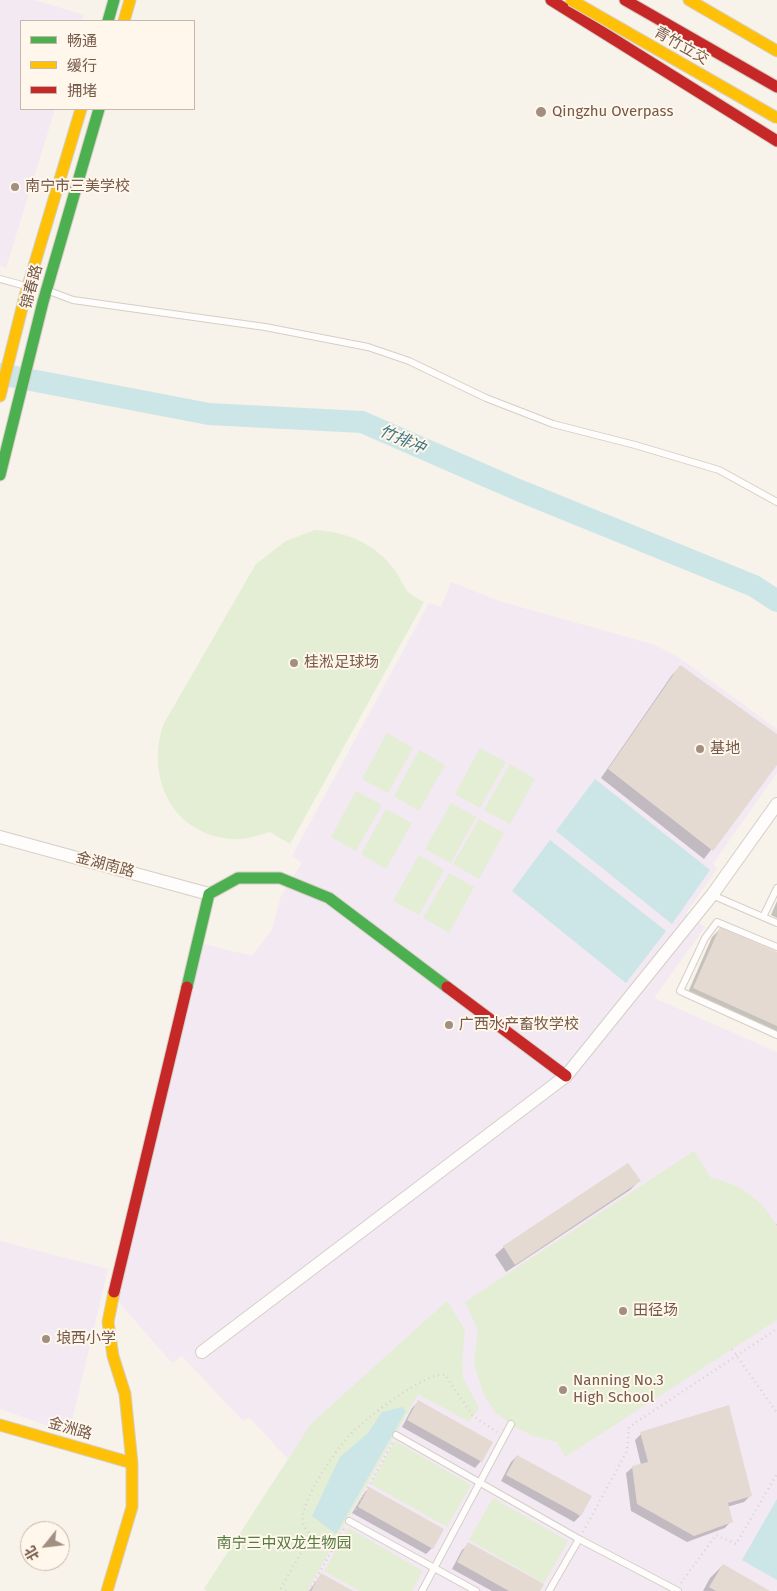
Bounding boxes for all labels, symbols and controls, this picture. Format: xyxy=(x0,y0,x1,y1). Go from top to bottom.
legend xyxy=(20,20,195,110)
street label: 青竹立交 xyxy=(651,23,711,69)
text: 畅通 xyxy=(67,32,97,50)
text: 缓行 xyxy=(67,57,97,75)
text: 拥堵 xyxy=(67,82,97,100)
place label: Qingzhu Overpass xyxy=(552,103,673,121)
marker: Qingzhu Overpass xyxy=(534,105,548,119)
place label: 南宁市三美学校 xyxy=(25,178,130,196)
marker: 南宁市三美学校 xyxy=(9,181,21,193)
street label: 锦春路 xyxy=(17,263,47,311)
water label: 竹排冲 xyxy=(376,422,428,458)
place label: 桂淞足球场 xyxy=(304,654,379,672)
marker: 桂淞足球场 xyxy=(288,657,300,669)
place label: 基地 xyxy=(710,740,740,758)
marker: 基地 xyxy=(694,743,706,755)
street label: 金湖南路 xyxy=(74,849,136,881)
place label: 广西水产畜牧学校 xyxy=(459,1016,579,1034)
marker: 广西水产畜牧学校 xyxy=(443,1019,455,1031)
place label: 田径场 xyxy=(633,1302,678,1320)
marker: 田径场 xyxy=(617,1305,629,1317)
place label: 埌西小学 xyxy=(56,1330,116,1348)
marker: 埌西小学 xyxy=(40,1333,52,1345)
place label: Nanning No.3 High School xyxy=(573,1372,664,1407)
marker: Nanning No.3 High School xyxy=(557,1384,569,1396)
street label: 金洲路 xyxy=(46,1414,94,1444)
north arrow xyxy=(20,1521,70,1571)
park label: 南宁三中双龙生物园 xyxy=(217,1535,351,1553)
text: 北 xyxy=(21,1543,43,1563)

